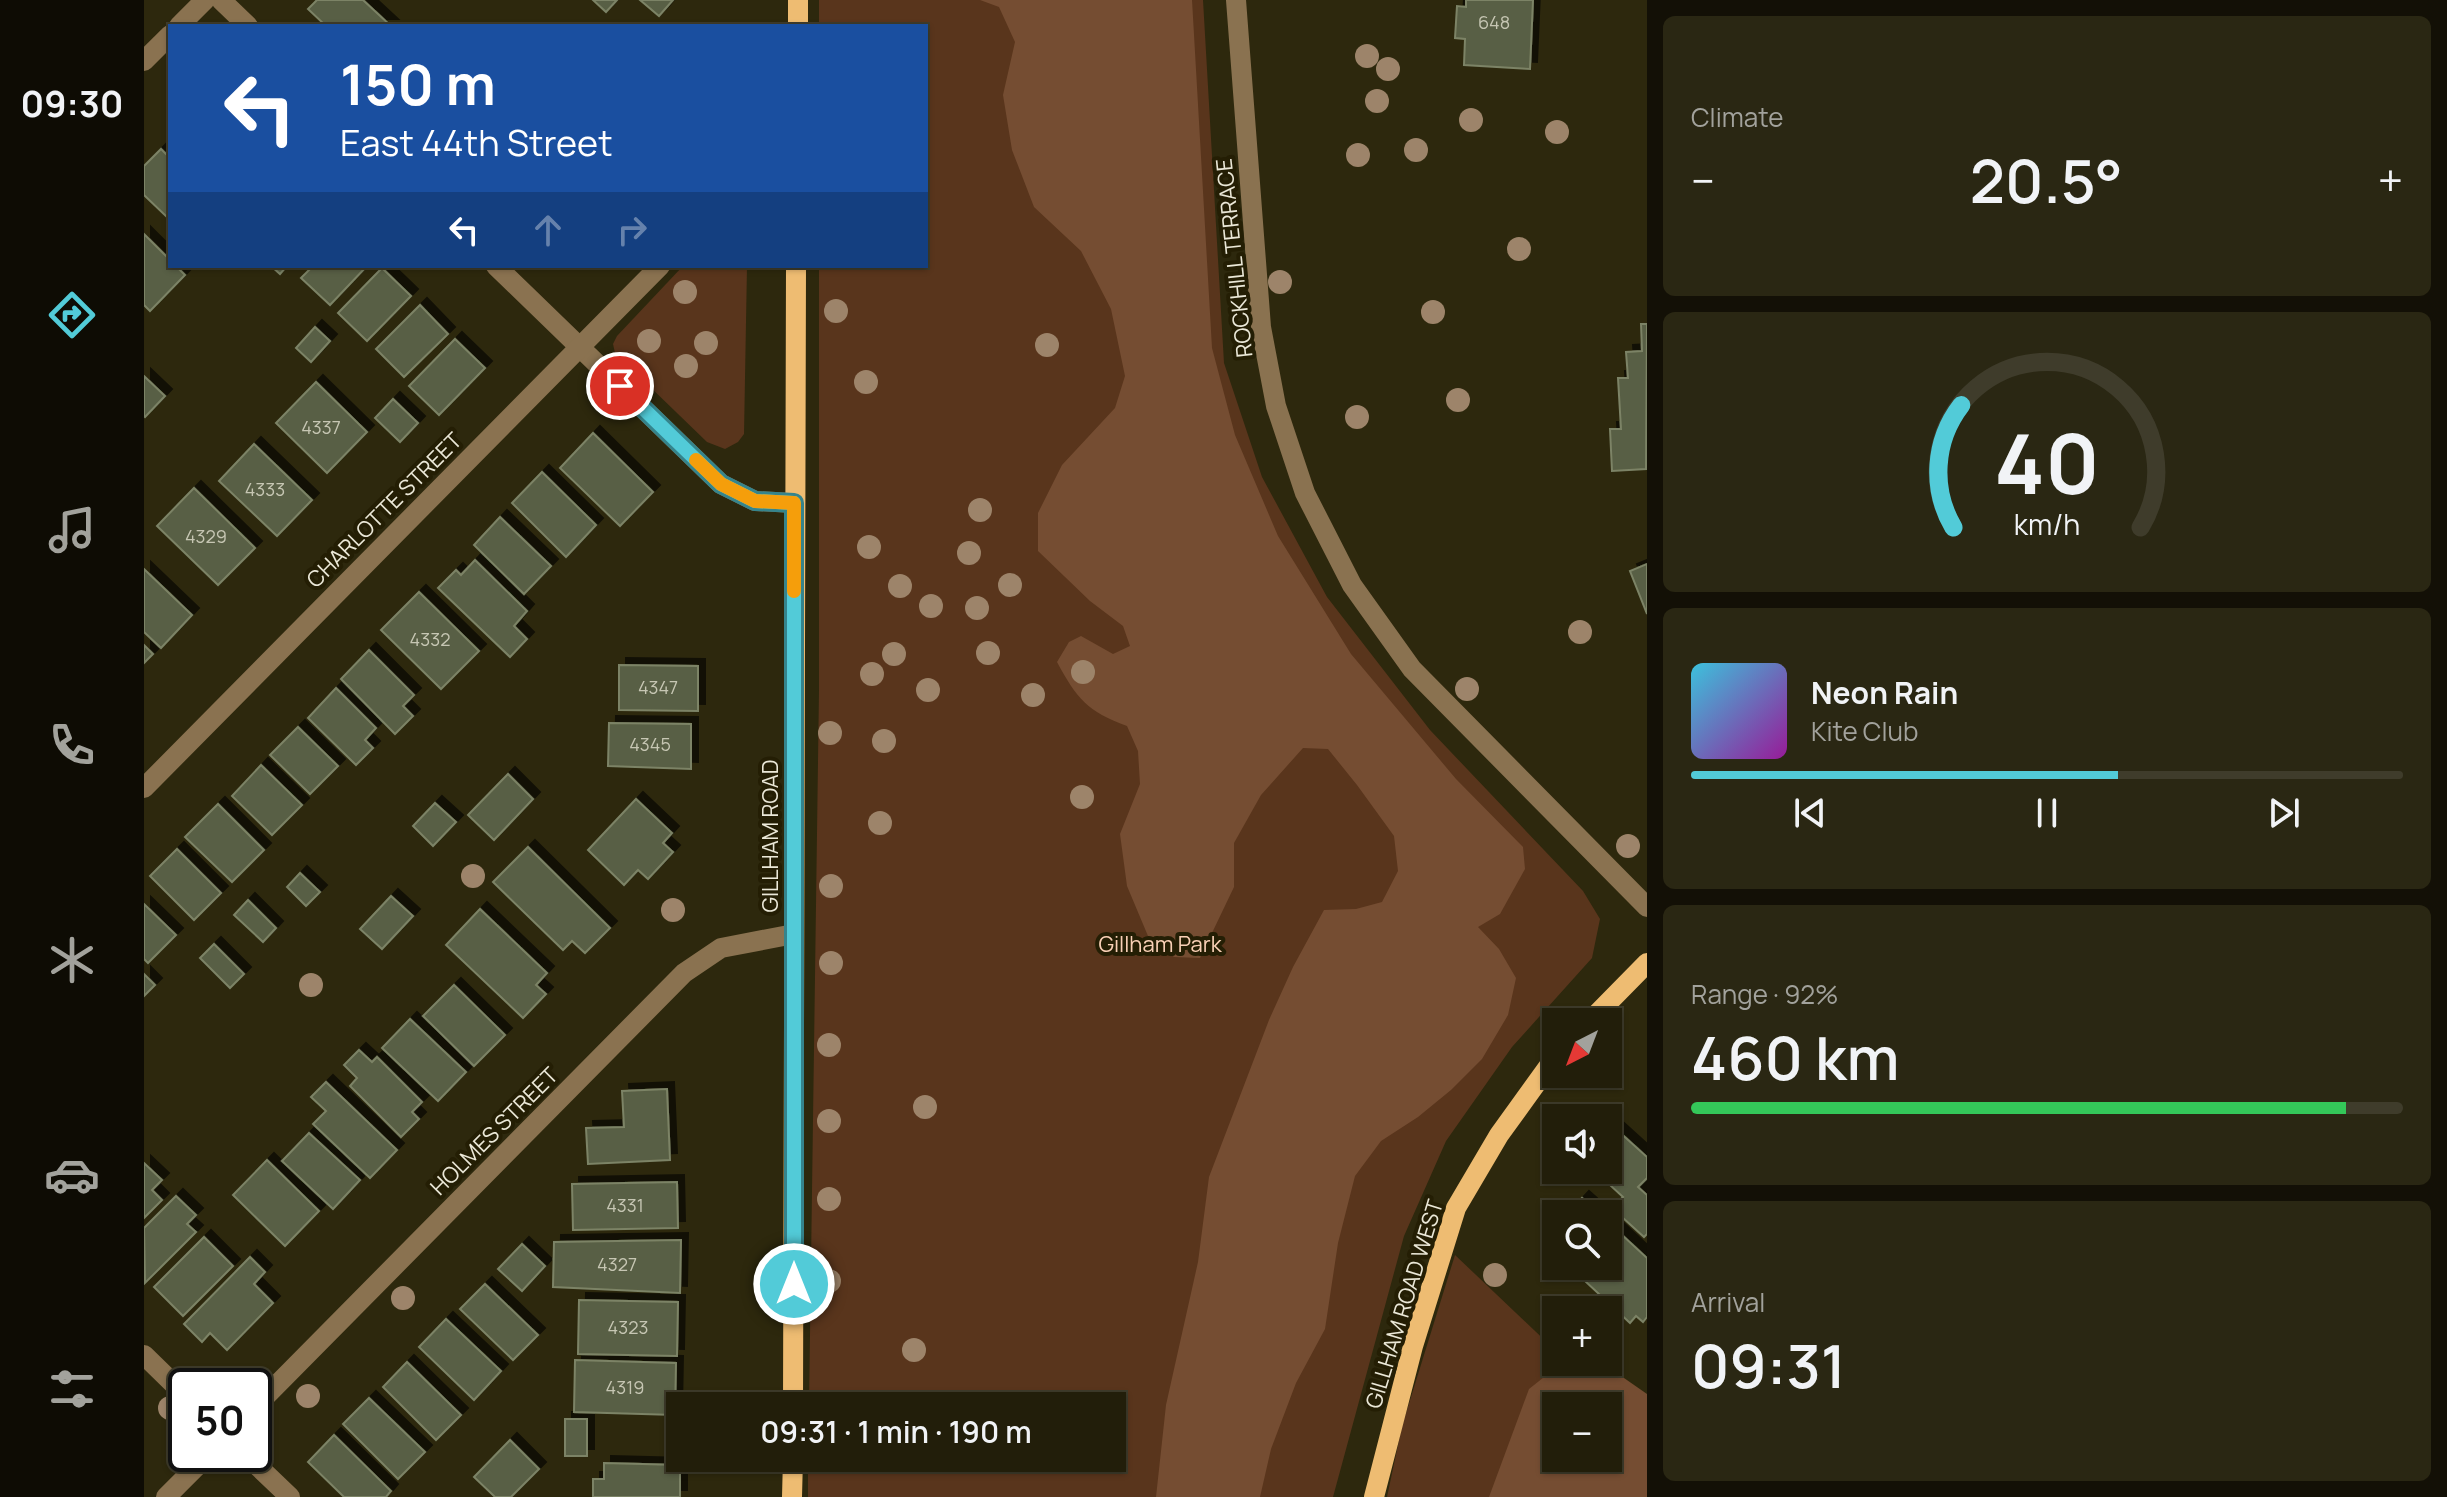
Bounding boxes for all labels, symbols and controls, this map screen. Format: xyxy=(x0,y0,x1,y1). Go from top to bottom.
house number: 648 xyxy=(1478,10,1510,34)
text: 150 m xyxy=(340,45,496,122)
icon: left xyxy=(208,56,312,160)
text: 09:30 xyxy=(20,79,124,128)
text: Climate xyxy=(1691,99,1783,135)
text: East 44th Street xyxy=(340,118,613,167)
text: 20.5° xyxy=(1970,139,2123,221)
text: − xyxy=(1691,150,1715,210)
text: + xyxy=(2378,150,2403,210)
street label: ROCKHILL TERRACE xyxy=(1209,157,1259,359)
icon: left xyxy=(442,208,486,252)
icon: ahead xyxy=(526,208,570,252)
icon: right xyxy=(610,208,654,252)
icon: directions xyxy=(44,287,100,343)
pin xyxy=(586,352,654,420)
icon: arrive xyxy=(598,364,642,408)
text: 40 xyxy=(1994,405,2100,519)
house number: 4337 xyxy=(301,415,341,439)
street label: CHARLOTTE STREET xyxy=(300,426,468,594)
house number: 4333 xyxy=(245,477,285,501)
icon: music xyxy=(44,502,100,558)
text: km/h xyxy=(2014,505,2080,544)
house number: 4329 xyxy=(185,524,227,548)
house number: 4332 xyxy=(410,627,450,651)
text: Neon Rain xyxy=(1811,672,1958,713)
house number: 4347 xyxy=(638,675,678,699)
text: Kite Club xyxy=(1811,713,1918,749)
icon: phone xyxy=(44,717,100,773)
house number: 4345 xyxy=(629,732,671,756)
street label: GILLHAM ROAD xyxy=(755,759,785,913)
icon: previous xyxy=(1788,791,1832,835)
icon: pause xyxy=(2025,791,2069,835)
icon: next xyxy=(2262,791,2306,835)
park label: Gillham Park xyxy=(1098,929,1223,959)
icon: climate xyxy=(44,932,100,988)
text: Range · 92% xyxy=(1691,976,1839,1012)
north arrow xyxy=(1542,1008,1622,1088)
map controls xyxy=(1542,1008,1622,1472)
text: 460 km xyxy=(1691,1016,1899,1098)
street label: HOLMES STREET xyxy=(424,1061,564,1201)
button: sound xyxy=(1542,1104,1622,1184)
icon: car xyxy=(44,1147,100,1203)
house number: 4331 xyxy=(606,1193,644,1217)
street label: GILLHAM ROAD WEST xyxy=(1358,1196,1450,1412)
button: search xyxy=(1542,1200,1622,1280)
position arrow xyxy=(752,1242,836,1326)
house number: 4327 xyxy=(597,1252,637,1276)
text: Arrival xyxy=(1691,1284,1765,1320)
button: + xyxy=(1542,1296,1622,1376)
house number: 4323 xyxy=(608,1315,648,1339)
text: 09:31 xyxy=(1691,1324,1846,1406)
icon: filters xyxy=(44,1361,100,1417)
speed limit sign: 50 xyxy=(168,1368,272,1472)
house number: 4319 xyxy=(606,1375,644,1399)
button: − xyxy=(1542,1392,1622,1472)
text: 09:31 · 1 min · 190 m xyxy=(760,1411,1032,1452)

